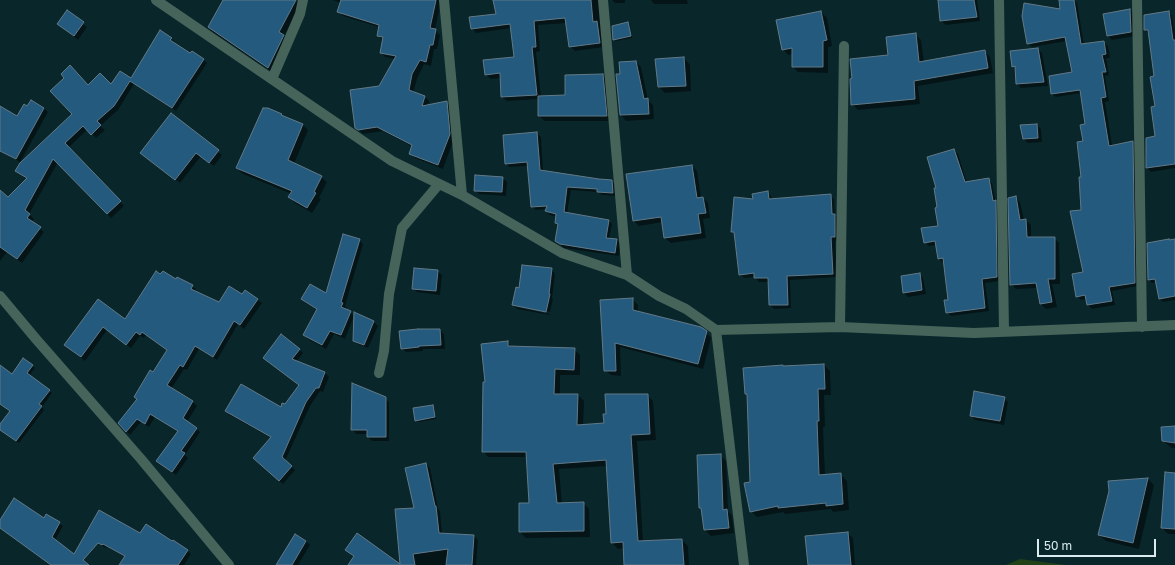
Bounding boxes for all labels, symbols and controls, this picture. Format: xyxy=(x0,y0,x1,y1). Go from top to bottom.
scale bar xyxy=(1039,531,1158,557)
text: 50 m xyxy=(1044,538,1072,553)

